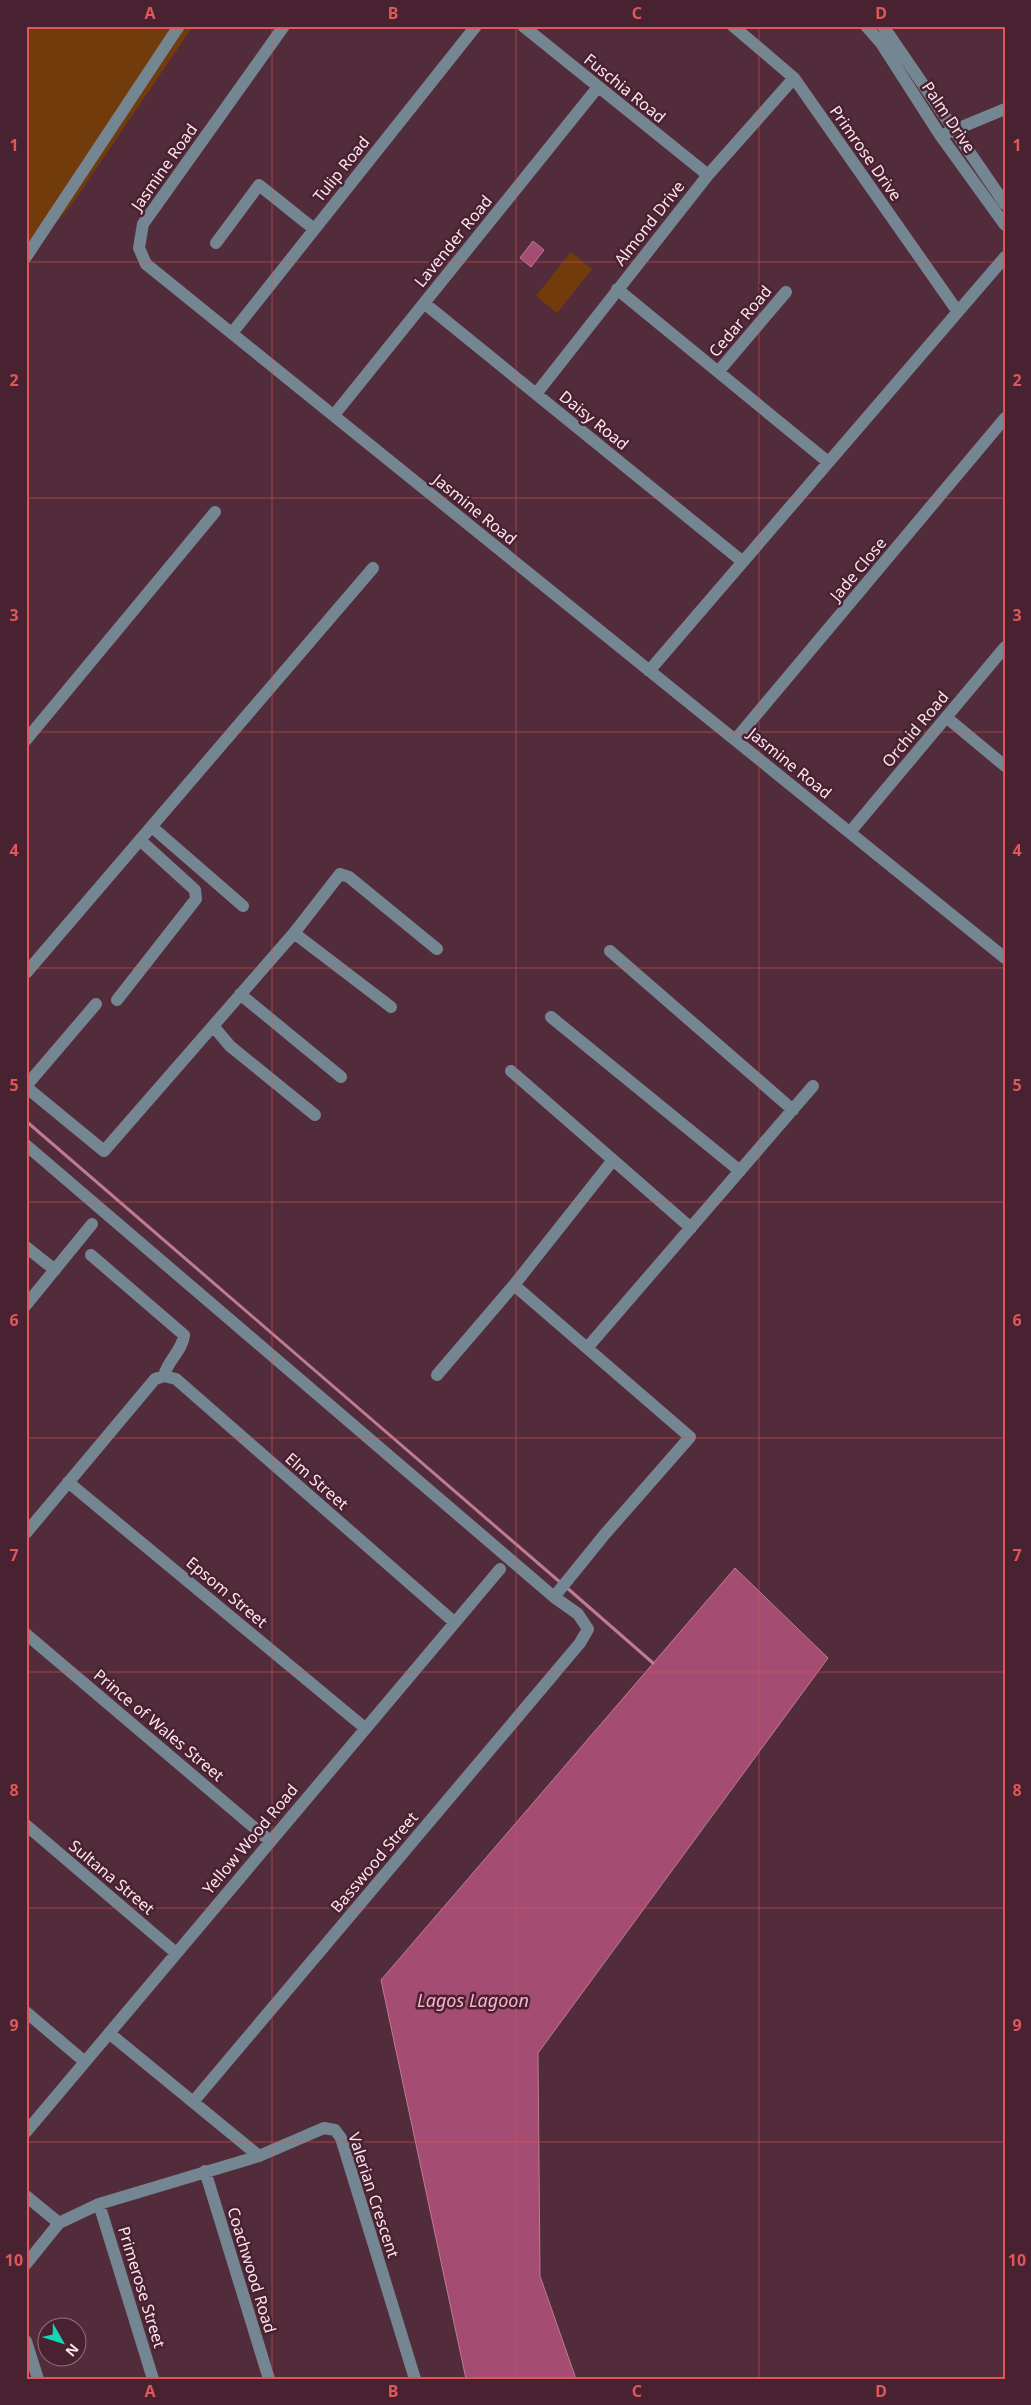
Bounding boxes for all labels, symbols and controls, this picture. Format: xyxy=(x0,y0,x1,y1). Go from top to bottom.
text: A xyxy=(144,2,156,24)
text: B xyxy=(388,2,398,24)
text: C xyxy=(632,2,642,24)
text: D xyxy=(875,2,887,24)
street label: Fuschia Road xyxy=(580,48,670,128)
street label: Palm Drive xyxy=(917,77,981,157)
street label: Primrose Drive xyxy=(825,101,907,205)
street label: Jasmine Road xyxy=(125,119,202,217)
street label: Tulip Road xyxy=(308,131,374,207)
text: 1 xyxy=(9,134,19,156)
text: 1 xyxy=(1012,134,1022,156)
street label: Almond Drive xyxy=(609,176,689,270)
street label: Lavender Road xyxy=(409,190,497,292)
street label: Cedar Road xyxy=(704,281,776,361)
text: 2 xyxy=(9,369,19,391)
text: 2 xyxy=(1012,369,1022,391)
street label: Daisy Road xyxy=(555,385,633,455)
street label: Jasmine Road xyxy=(427,467,521,550)
street label: Jade Close xyxy=(824,532,891,607)
text: 3 xyxy=(9,604,19,626)
text: 3 xyxy=(1012,604,1022,626)
street label: Orchid Road xyxy=(877,686,953,772)
street label: Jasmine Road xyxy=(742,721,836,804)
text: 4 xyxy=(9,839,19,861)
text: 4 xyxy=(1012,839,1022,861)
text: 5 xyxy=(9,1074,19,1096)
text: 5 xyxy=(1012,1074,1022,1096)
text: 6 xyxy=(9,1309,19,1331)
text: 6 xyxy=(1012,1309,1022,1331)
street label: Elm Street xyxy=(281,1447,353,1515)
text: 7 xyxy=(9,1544,19,1566)
text: 7 xyxy=(1012,1544,1022,1566)
street label: Epsom Street xyxy=(182,1551,272,1633)
street label: Prince of Wales Street xyxy=(89,1664,229,1786)
text: 8 xyxy=(9,1779,19,1801)
street label: Yellow Wood Road xyxy=(197,1779,303,1899)
text: 8 xyxy=(1012,1779,1022,1801)
street label: Basswood Street xyxy=(325,1807,423,1917)
street label: Sultana Street xyxy=(65,1835,160,1919)
water label: Lagos Lagoon xyxy=(417,1988,529,2012)
text: 9 xyxy=(9,2014,19,2036)
text: 9 xyxy=(1012,2014,1022,2036)
street label: Valerian Crescent xyxy=(343,2129,405,2261)
street label: Coachwood Road xyxy=(222,2204,282,2336)
street label: Primerose Street xyxy=(113,2224,171,2351)
text: 10 xyxy=(5,2249,23,2271)
text: 10 xyxy=(1008,2249,1026,2271)
north arrow xyxy=(38,2318,88,2368)
text: N xyxy=(62,2340,83,2361)
text: A xyxy=(144,2380,156,2402)
text: B xyxy=(388,2380,398,2402)
text: C xyxy=(632,2380,642,2402)
text: D xyxy=(875,2380,887,2402)

